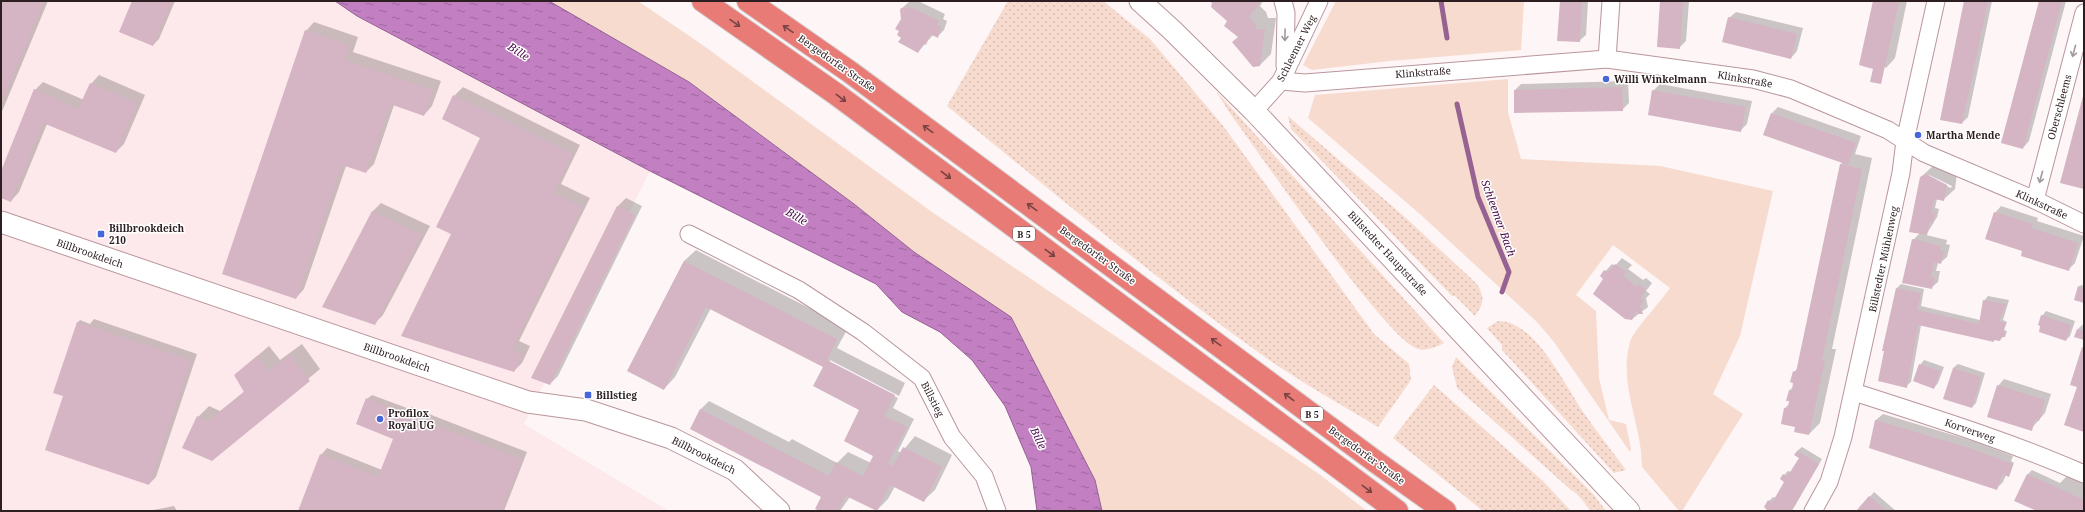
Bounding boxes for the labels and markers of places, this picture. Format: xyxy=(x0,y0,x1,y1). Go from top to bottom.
place label: Willi Winkelmann xyxy=(1614,72,1707,86)
marker: Willi Winkelmann xyxy=(1601,74,1611,84)
place label: Martha Mende xyxy=(1926,128,2000,142)
marker: Martha Mende xyxy=(1913,130,1923,140)
place label: Billbrookdeich 210 xyxy=(109,221,184,247)
marker: Billbrookdeich 210 xyxy=(96,229,106,239)
place label: Billstieg xyxy=(596,388,637,402)
marker: Billstieg xyxy=(583,390,593,400)
place label: Profilox Royal UG xyxy=(388,406,434,432)
marker: Profilox Royal UG xyxy=(375,414,385,424)

